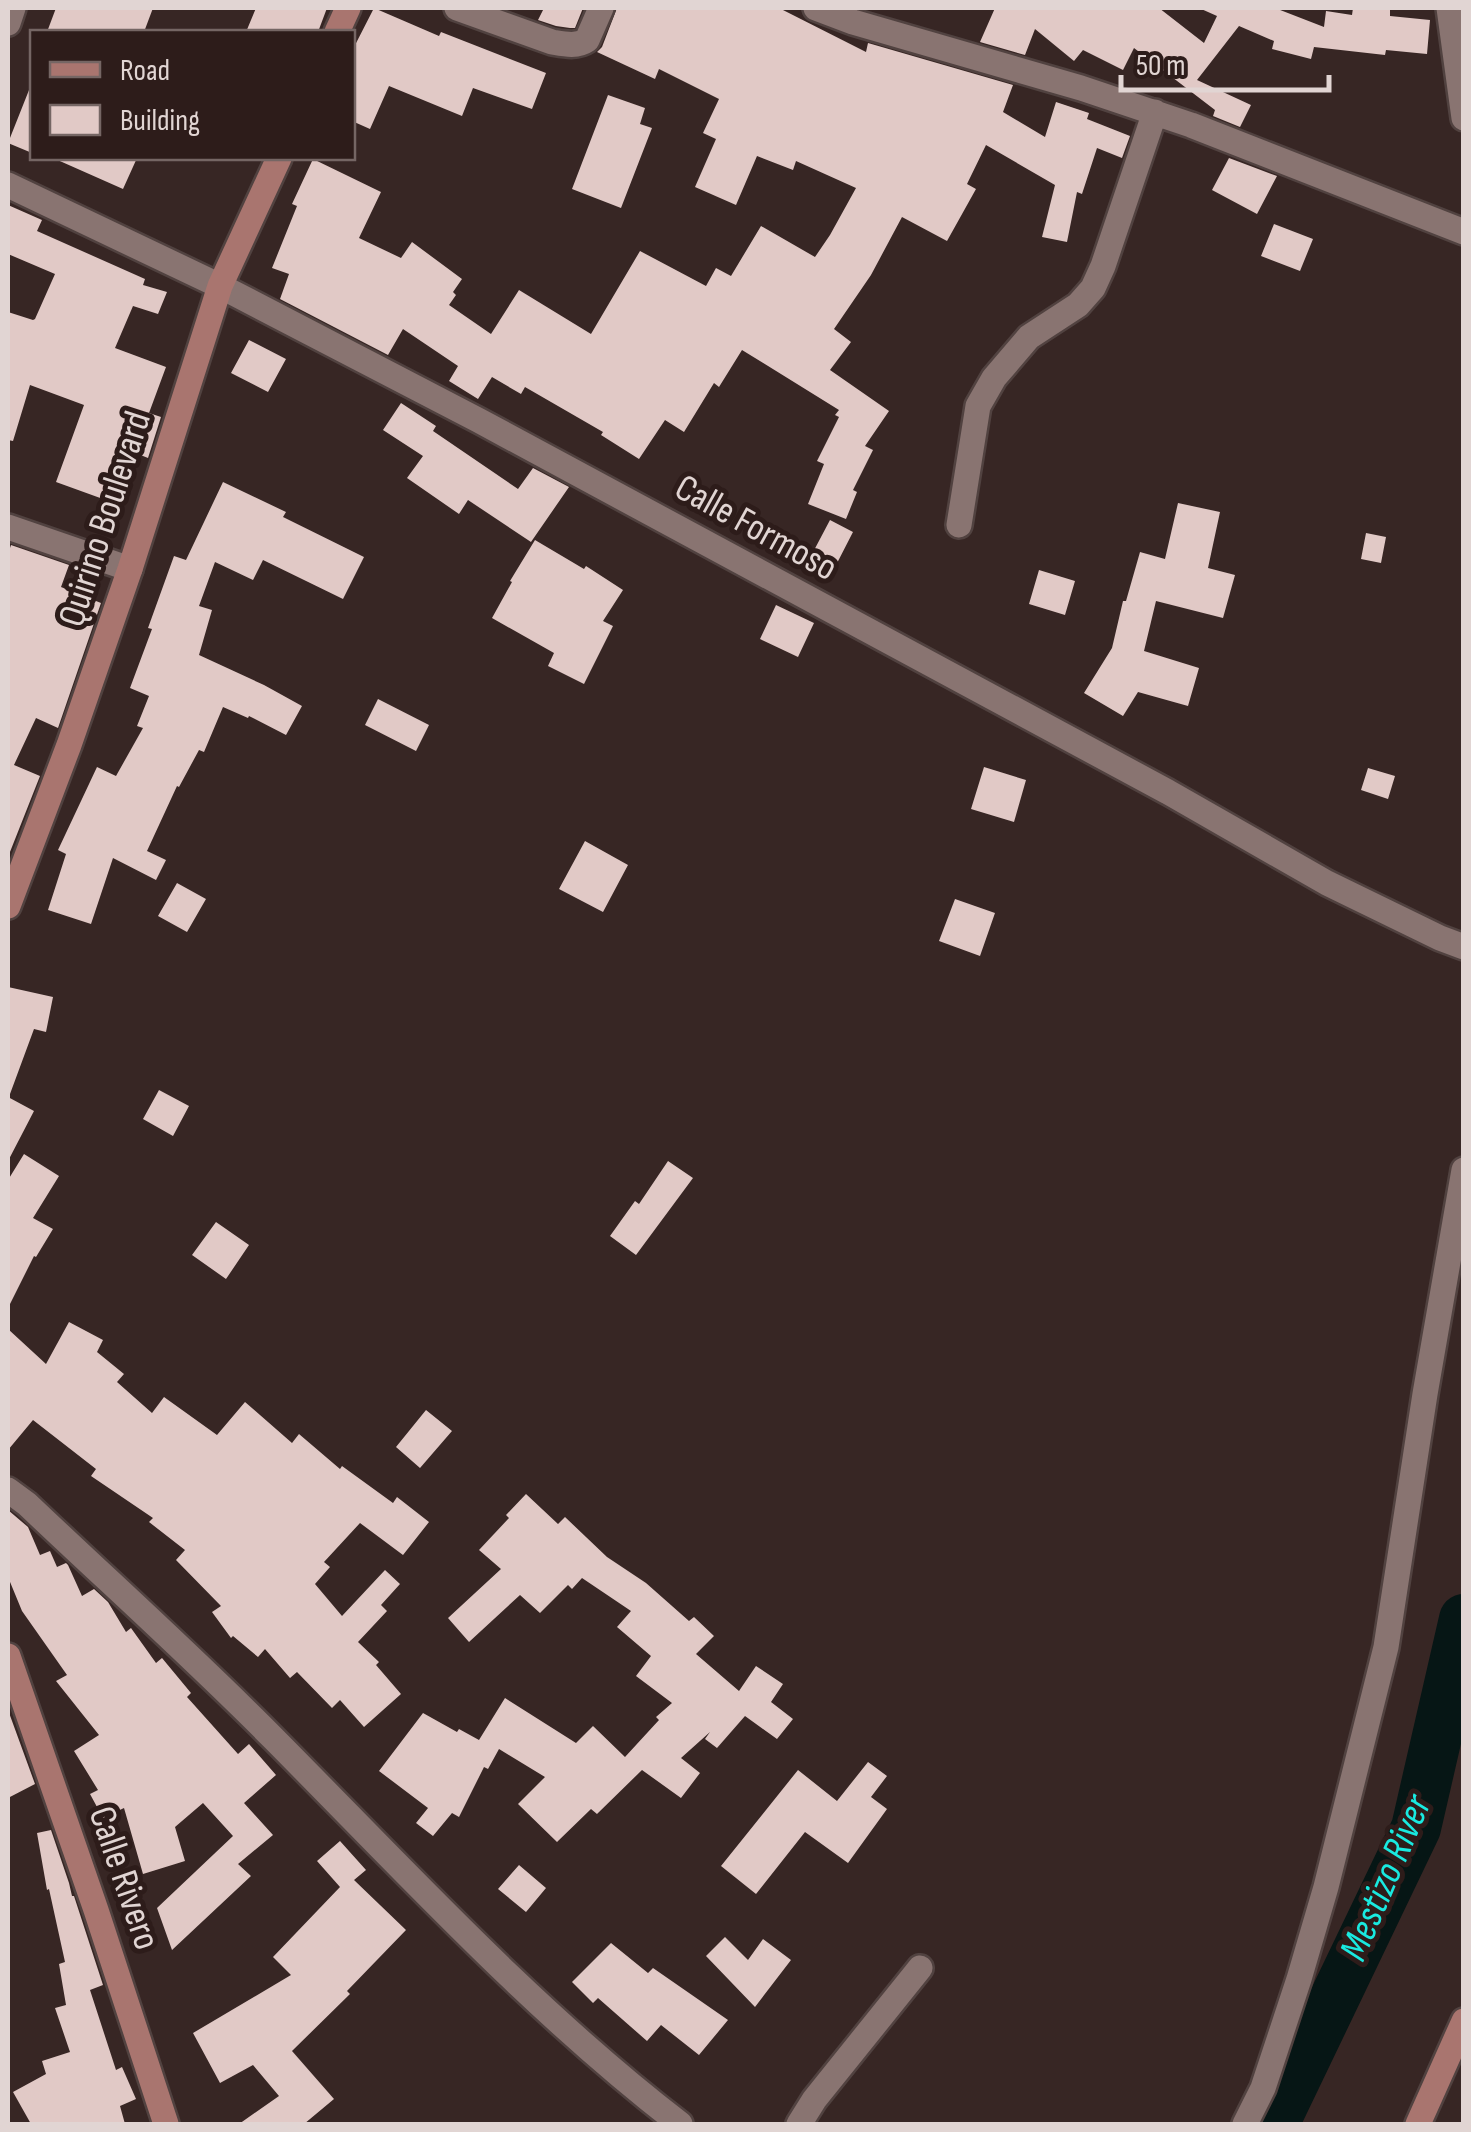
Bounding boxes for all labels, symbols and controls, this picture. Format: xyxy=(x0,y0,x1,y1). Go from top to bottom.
legend xyxy=(30,30,355,160)
scale bar xyxy=(1121,30,1328,92)
text: 50 m xyxy=(1136,48,1185,84)
text: Road xyxy=(120,53,170,89)
text: Building xyxy=(120,103,200,139)
street label: Quirino Boulevard xyxy=(49,406,161,632)
street label: Calle Formoso xyxy=(667,465,845,591)
water label: Mestizo River xyxy=(1330,1786,1443,1968)
street label: Calle Rivero xyxy=(79,1801,169,1955)

